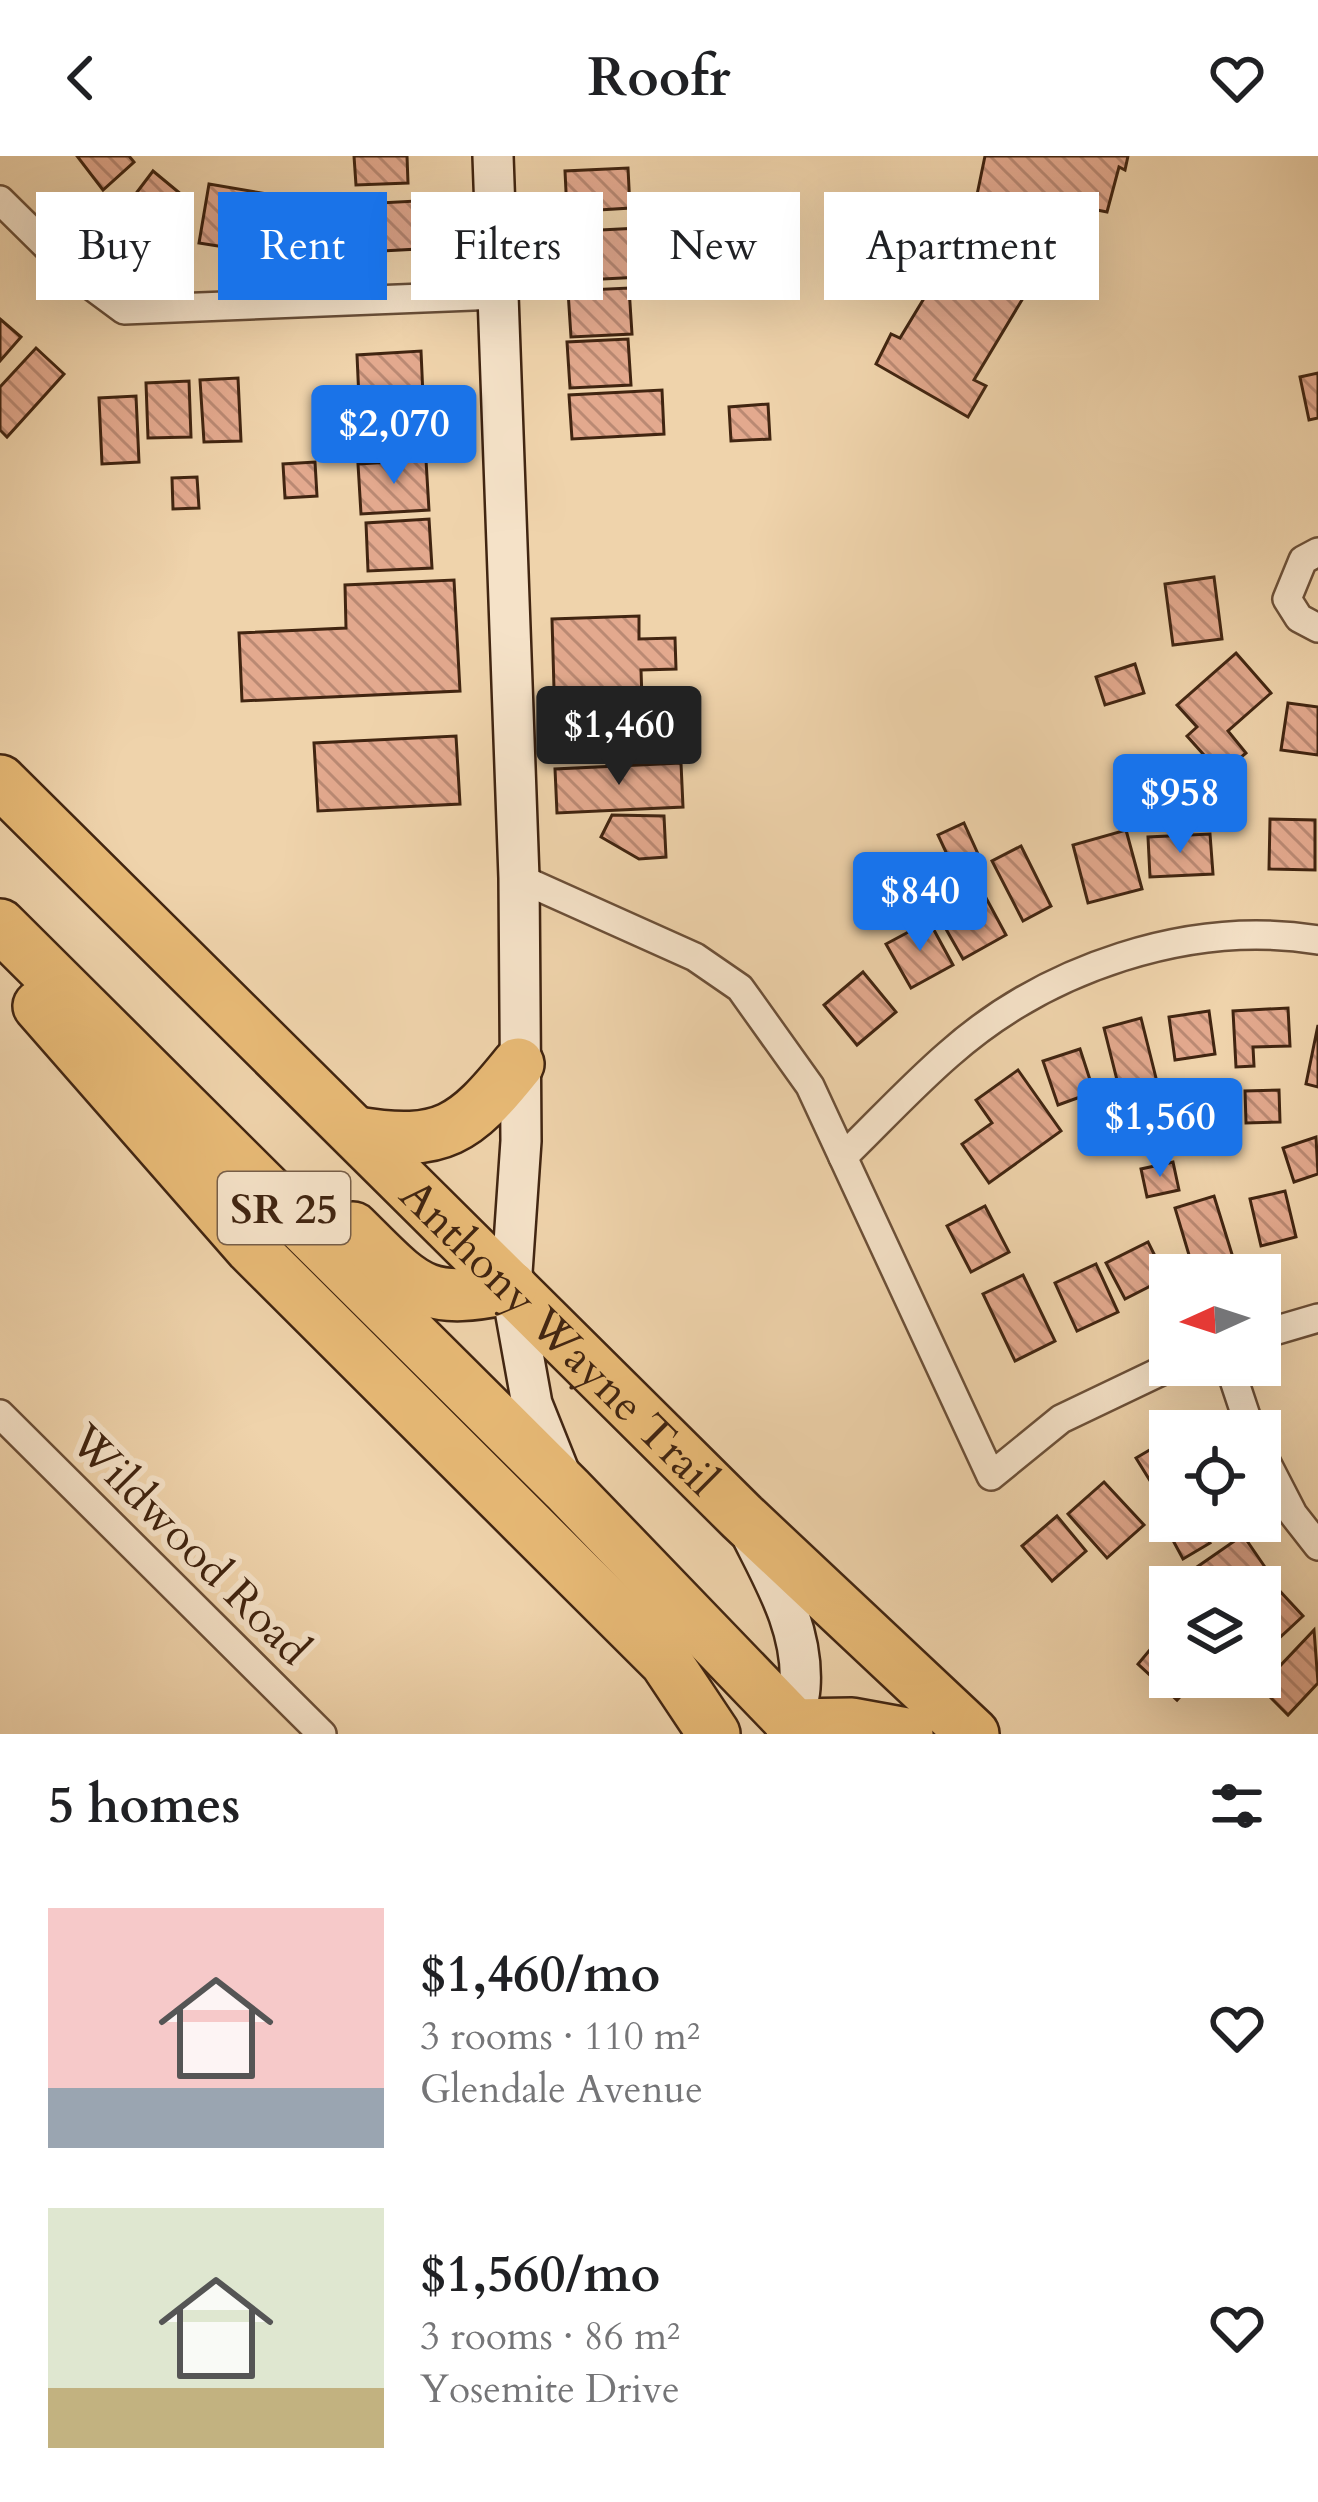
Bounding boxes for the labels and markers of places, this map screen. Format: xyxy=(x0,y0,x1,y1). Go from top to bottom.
pin: $2,070 xyxy=(296,385,492,487)
pin: $1,460 xyxy=(521,686,717,788)
pin: $958 xyxy=(1109,754,1251,856)
pin: $840 xyxy=(849,852,991,954)
pin: $1,560 xyxy=(1062,1078,1258,1180)

